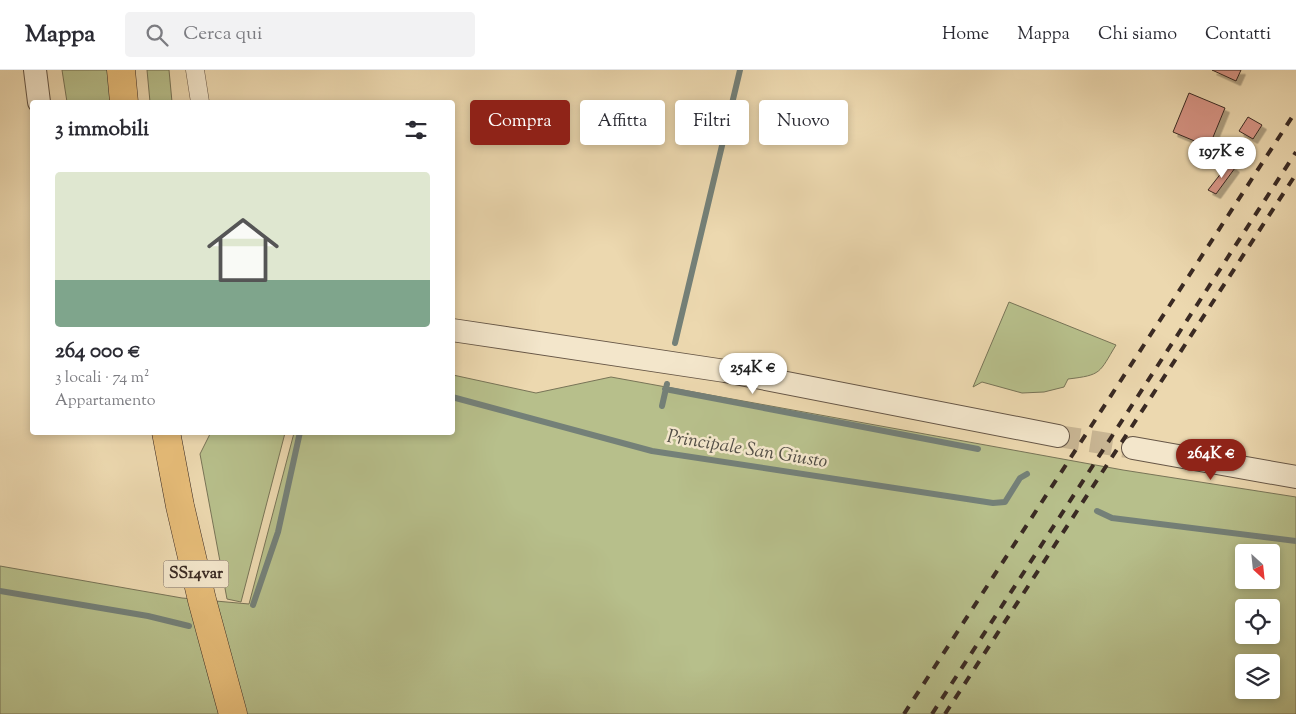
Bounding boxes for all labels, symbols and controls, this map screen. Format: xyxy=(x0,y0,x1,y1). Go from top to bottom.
search box xyxy=(125,12,475,57)
text: Mappa xyxy=(25,18,95,52)
icon: search xyxy=(143,21,171,49)
text: Cerca qui xyxy=(183,21,262,48)
text: Home xyxy=(942,22,989,48)
text: Mappa xyxy=(1017,22,1070,48)
text: Chi siamo xyxy=(1098,22,1177,48)
text: Contatti xyxy=(1205,22,1271,48)
chip: Compra xyxy=(470,100,570,145)
chip: Affitta xyxy=(580,100,665,145)
chip: Filtri xyxy=(675,100,749,145)
chip: Nuovo xyxy=(759,100,848,145)
text: 3 immobili xyxy=(55,115,149,145)
icon: filters xyxy=(402,116,430,144)
pin: 197K € xyxy=(1181,136,1263,179)
text: 197K € xyxy=(1199,141,1245,164)
icon: home xyxy=(198,205,288,295)
text: 264 000 € xyxy=(55,337,141,367)
pin: 254K € xyxy=(712,352,794,395)
text: 254K € xyxy=(730,357,776,380)
text: 3 locali · 74 m² xyxy=(55,367,149,390)
text: Appartamento xyxy=(55,390,155,413)
water label: Principale San Giusto xyxy=(665,424,829,476)
pin: 264K € xyxy=(1170,438,1252,481)
text: 264K € xyxy=(1187,443,1235,466)
north arrow xyxy=(1235,544,1280,589)
map controls xyxy=(1235,544,1280,699)
road number: SS14var xyxy=(164,560,228,588)
button: locate xyxy=(1235,599,1280,644)
button: layers xyxy=(1235,654,1280,699)

